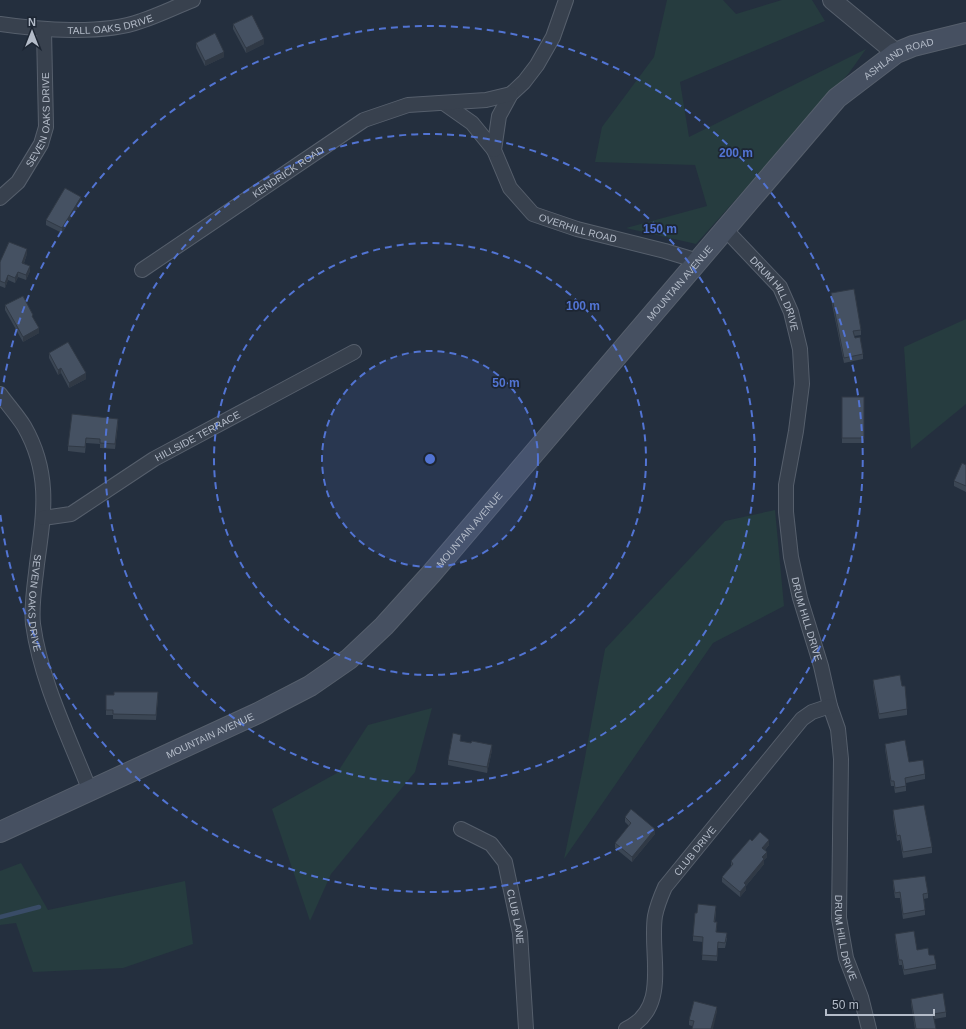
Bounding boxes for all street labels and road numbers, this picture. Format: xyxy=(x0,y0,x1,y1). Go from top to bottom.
street label: TALL OAKS DRIVE xyxy=(67,12,155,36)
street label: ASHLAND ROAD xyxy=(861,36,935,82)
street label: SEVEN OAKS DRIVE xyxy=(24,72,52,169)
street label: KENDRICK ROAD xyxy=(250,144,326,200)
street label: OVERHILL ROAD xyxy=(537,211,618,245)
street label: MOUNTAIN AVENUE xyxy=(645,243,715,323)
street label: DRUM HILL DRIVE xyxy=(748,254,800,332)
street label: HILLSIDE TERRACE xyxy=(153,409,242,463)
street label: MOUNTAIN AVENUE xyxy=(434,490,505,570)
street label: SEVEN OAKS DRIVE xyxy=(26,553,43,653)
street label: DRUM HILL DRIVE xyxy=(790,576,824,663)
street label: MOUNTAIN AVENUE xyxy=(164,711,256,761)
street label: CLUB DRIVE xyxy=(672,824,718,878)
street label: CLUB LANE xyxy=(505,888,526,945)
street label: DRUM HILL DRIVE xyxy=(833,895,859,982)

